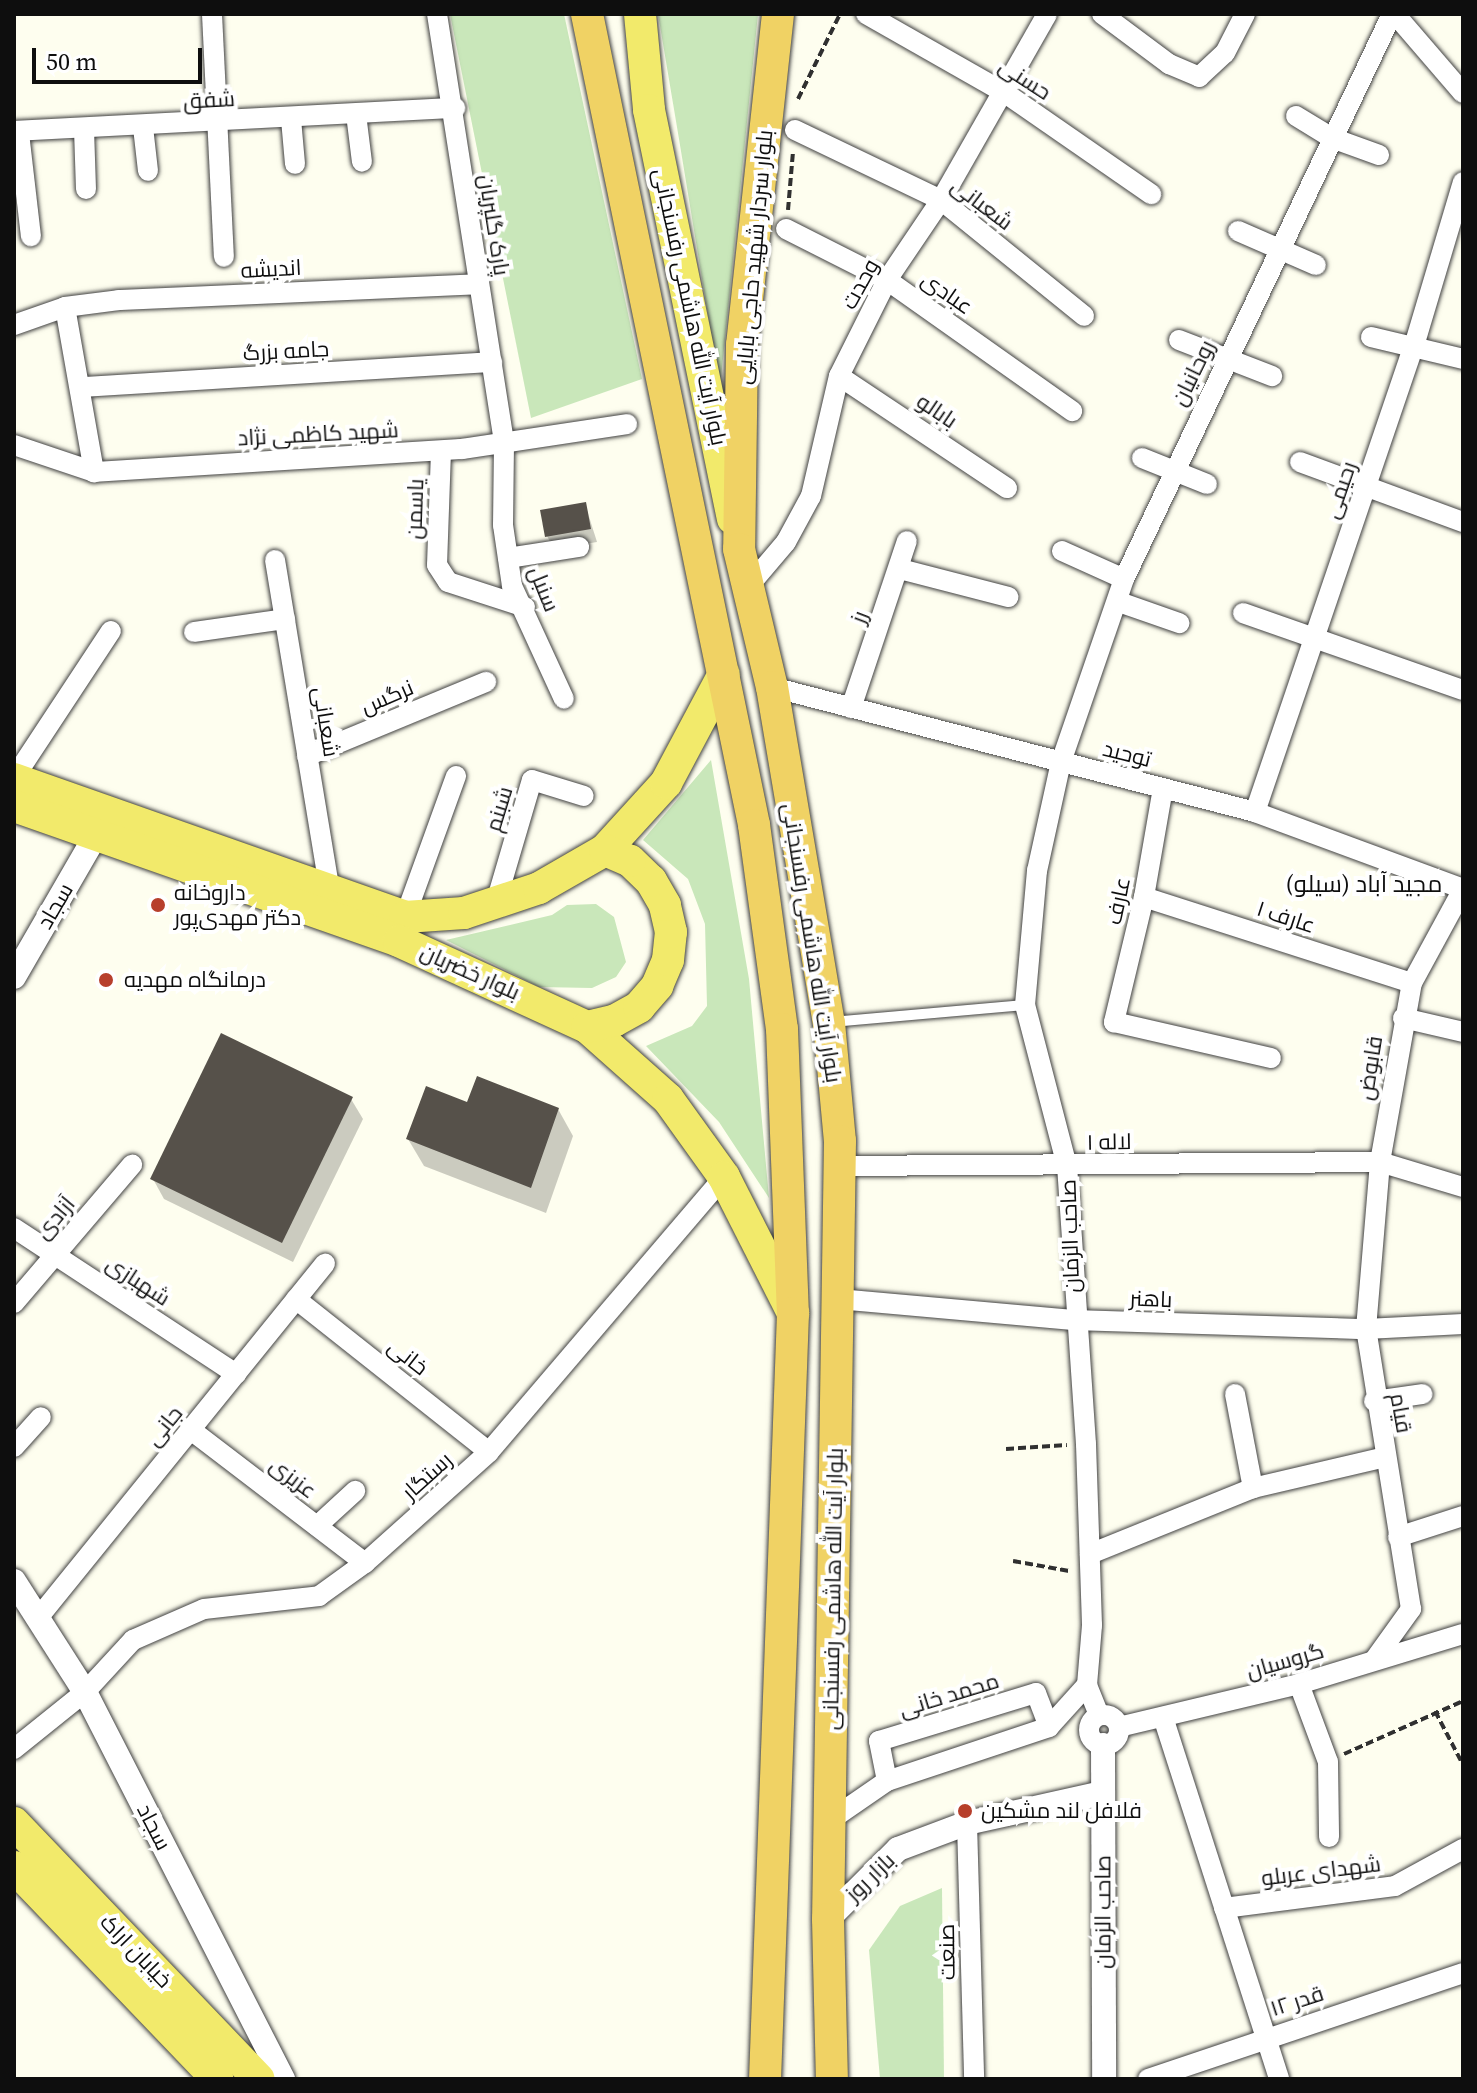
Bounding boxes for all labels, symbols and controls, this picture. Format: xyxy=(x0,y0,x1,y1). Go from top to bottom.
scale bar xyxy=(36,32,206,82)
text: 50 m xyxy=(46,45,97,78)
street label: حسنی xyxy=(994,52,1056,106)
street label: شفق xyxy=(182,85,236,115)
street label: بلوار سردار شهید حاجی بابایی xyxy=(730,129,778,385)
street label: بلوار آیت الله هاشمی رفسنجانی xyxy=(648,166,732,448)
street label: پارک گلپریان xyxy=(473,172,515,278)
street label: شعبانی xyxy=(946,172,1018,236)
street label: اندیشه xyxy=(240,254,302,284)
street label: وحدت xyxy=(836,254,884,314)
street label: عبادی xyxy=(916,266,978,320)
street label: جامه بزرگ xyxy=(242,336,330,366)
street label: روحانیان xyxy=(1166,336,1220,410)
street label: بابالو xyxy=(912,388,962,434)
street label: شهید کاظمی نژاد xyxy=(237,417,399,451)
street label: رحیمی xyxy=(1318,458,1362,522)
street label: یاسمن xyxy=(401,478,429,540)
street label: سنبل xyxy=(523,562,565,616)
street label: رز xyxy=(845,607,873,627)
street label: نرگس xyxy=(357,674,417,720)
street label: شعبانی xyxy=(307,685,345,759)
street label: توحید xyxy=(1100,735,1154,773)
street label: شبنم xyxy=(480,783,518,835)
street label: بلوار آیت الله هاشمی رفسنجانی xyxy=(777,801,847,1085)
district label: (مجید آباد (سیلو xyxy=(1286,870,1442,898)
street label: عارف xyxy=(1100,875,1136,927)
street label: سجاد xyxy=(31,878,79,934)
place label: داروخانه دکتر مهدی‌پور xyxy=(174,879,301,930)
street label: عارف ۱ xyxy=(1253,895,1319,939)
marker: داروخانه دکتر مهدی‌پور xyxy=(149,896,167,914)
street label: بلوار خضریان xyxy=(416,938,524,1006)
place label: درمانگاه مهدیه xyxy=(124,967,266,993)
marker: درمانگاه مهدیه xyxy=(95,969,117,991)
street label: قابوض xyxy=(1352,1034,1388,1102)
street label: لاله ۱ xyxy=(1086,1128,1132,1156)
street label: صاحب الزمان xyxy=(1055,1179,1085,1293)
street label: آزادی xyxy=(29,1191,81,1245)
street label: شهبازی xyxy=(101,1251,175,1311)
street label: باهنر xyxy=(1129,1285,1173,1313)
street label: خانی xyxy=(383,1333,433,1381)
street label: قیام xyxy=(1385,1391,1417,1435)
street label: جانی xyxy=(140,1401,188,1451)
street label: رستگار xyxy=(397,1447,457,1505)
street label: بلوار آیت الله هاشمی رفسنجانی xyxy=(817,1448,849,1730)
street label: عزیزی xyxy=(264,1452,322,1504)
street label: گروسیان xyxy=(1243,1637,1327,1685)
street label: محمد خانی xyxy=(896,1667,1002,1723)
place label: فلافل لند مشکین xyxy=(981,1798,1142,1824)
street label: سجاد xyxy=(131,1799,177,1855)
marker: فلافل لند مشکین xyxy=(956,1802,974,1820)
street label: بازار روز xyxy=(840,1847,900,1907)
street label: شهدای عربلو xyxy=(1260,1851,1382,1891)
street label: صاحب الزمان xyxy=(1090,1855,1116,1969)
street label: خیابان اراک xyxy=(94,1909,178,1993)
street label: صنعت xyxy=(933,1924,961,1980)
street label: قدر ۱۲ xyxy=(1267,1980,1327,2022)

